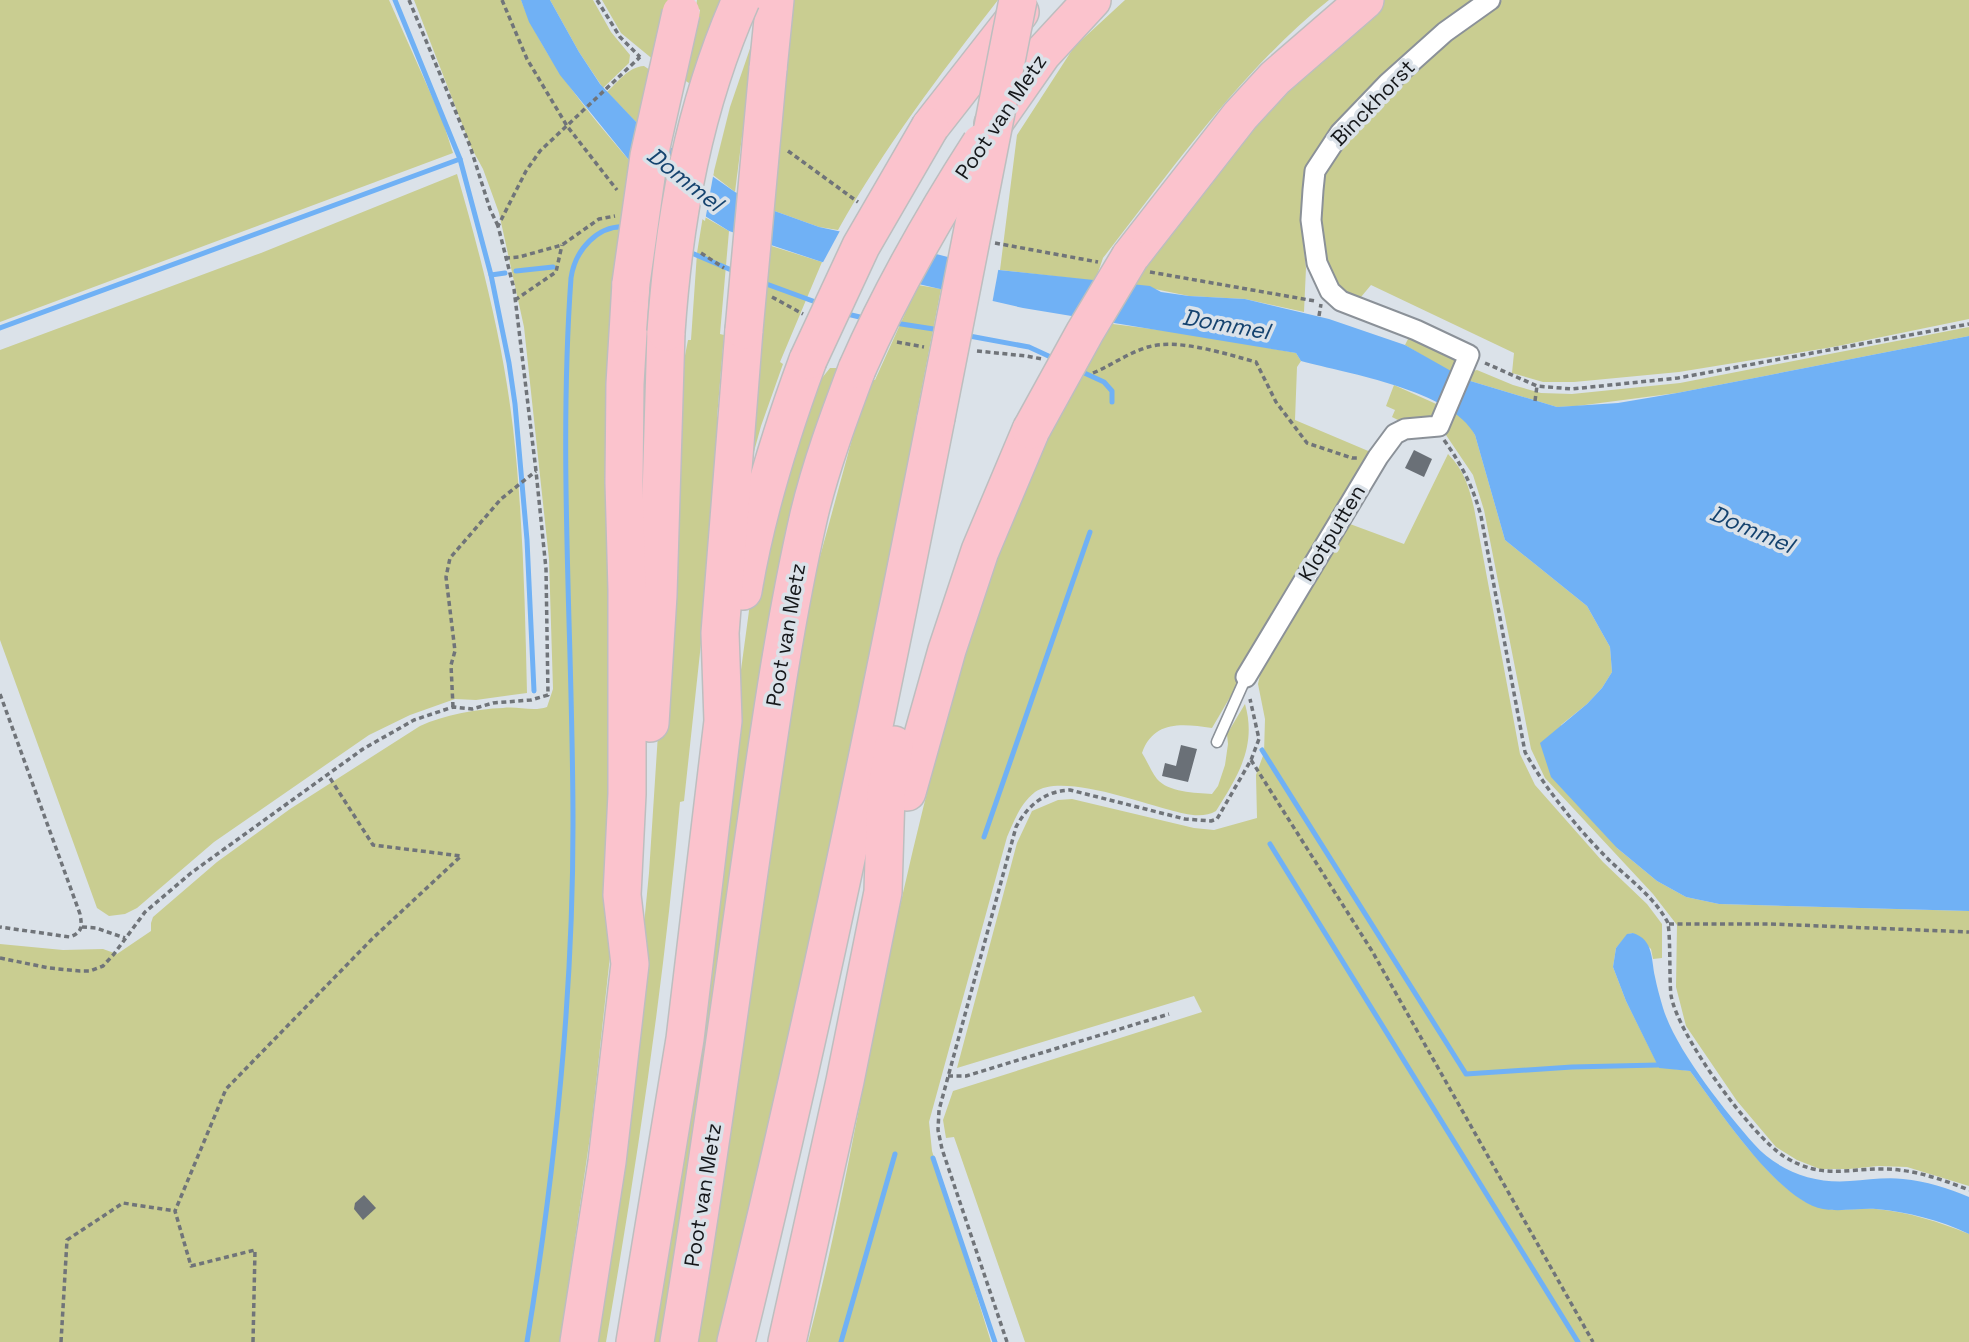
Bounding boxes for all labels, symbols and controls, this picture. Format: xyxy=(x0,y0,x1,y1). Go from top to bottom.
street label: Poot van Metz xyxy=(949,49,1052,184)
street label: Binckhorst xyxy=(1325,54,1420,152)
water label: Dommel xyxy=(641,140,731,219)
water label: Dommel xyxy=(1180,302,1274,347)
street label: Klotputten xyxy=(1292,479,1371,586)
water label: Dommel xyxy=(1706,498,1801,561)
street label: Poot van Metz xyxy=(760,561,811,709)
street label: Poot van Metz xyxy=(678,1121,727,1269)

